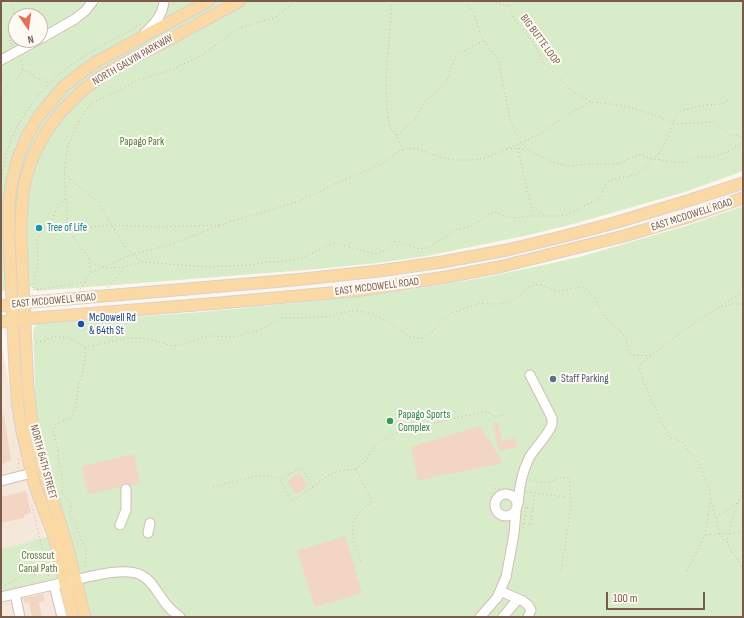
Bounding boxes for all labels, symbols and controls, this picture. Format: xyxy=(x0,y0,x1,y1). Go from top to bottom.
north arrow xyxy=(8,8,48,48)
street label: BIG BUTTE LOOP xyxy=(517,12,563,68)
text: N xyxy=(26,32,35,46)
street label: NORTH GALVIN PARKWAY xyxy=(90,32,176,88)
park label: Papago Park xyxy=(120,135,164,149)
street label: EAST MCDOWELL ROAD xyxy=(650,196,734,234)
place label: Tree of Life xyxy=(47,221,87,235)
marker: Tree of Life xyxy=(34,223,44,233)
street label: EAST MCDOWELL ROAD xyxy=(334,275,420,299)
street label: EAST MCDOWELL ROAD xyxy=(11,291,97,311)
place label: McDowell Rd & 64th St xyxy=(89,311,136,337)
marker: McDowell Rd & 64th St xyxy=(76,319,86,329)
place label: Staff Parking xyxy=(561,372,609,386)
marker: Staff Parking xyxy=(548,374,558,384)
place label: Papago Sports Complex xyxy=(398,408,451,434)
marker: Papago Sports Complex xyxy=(385,416,395,426)
street label: NORTH 64TH STREET xyxy=(27,423,59,501)
park label: Crosscut Canal Path xyxy=(19,549,57,575)
scale bar xyxy=(608,584,707,610)
text: 100 m xyxy=(613,591,638,606)

